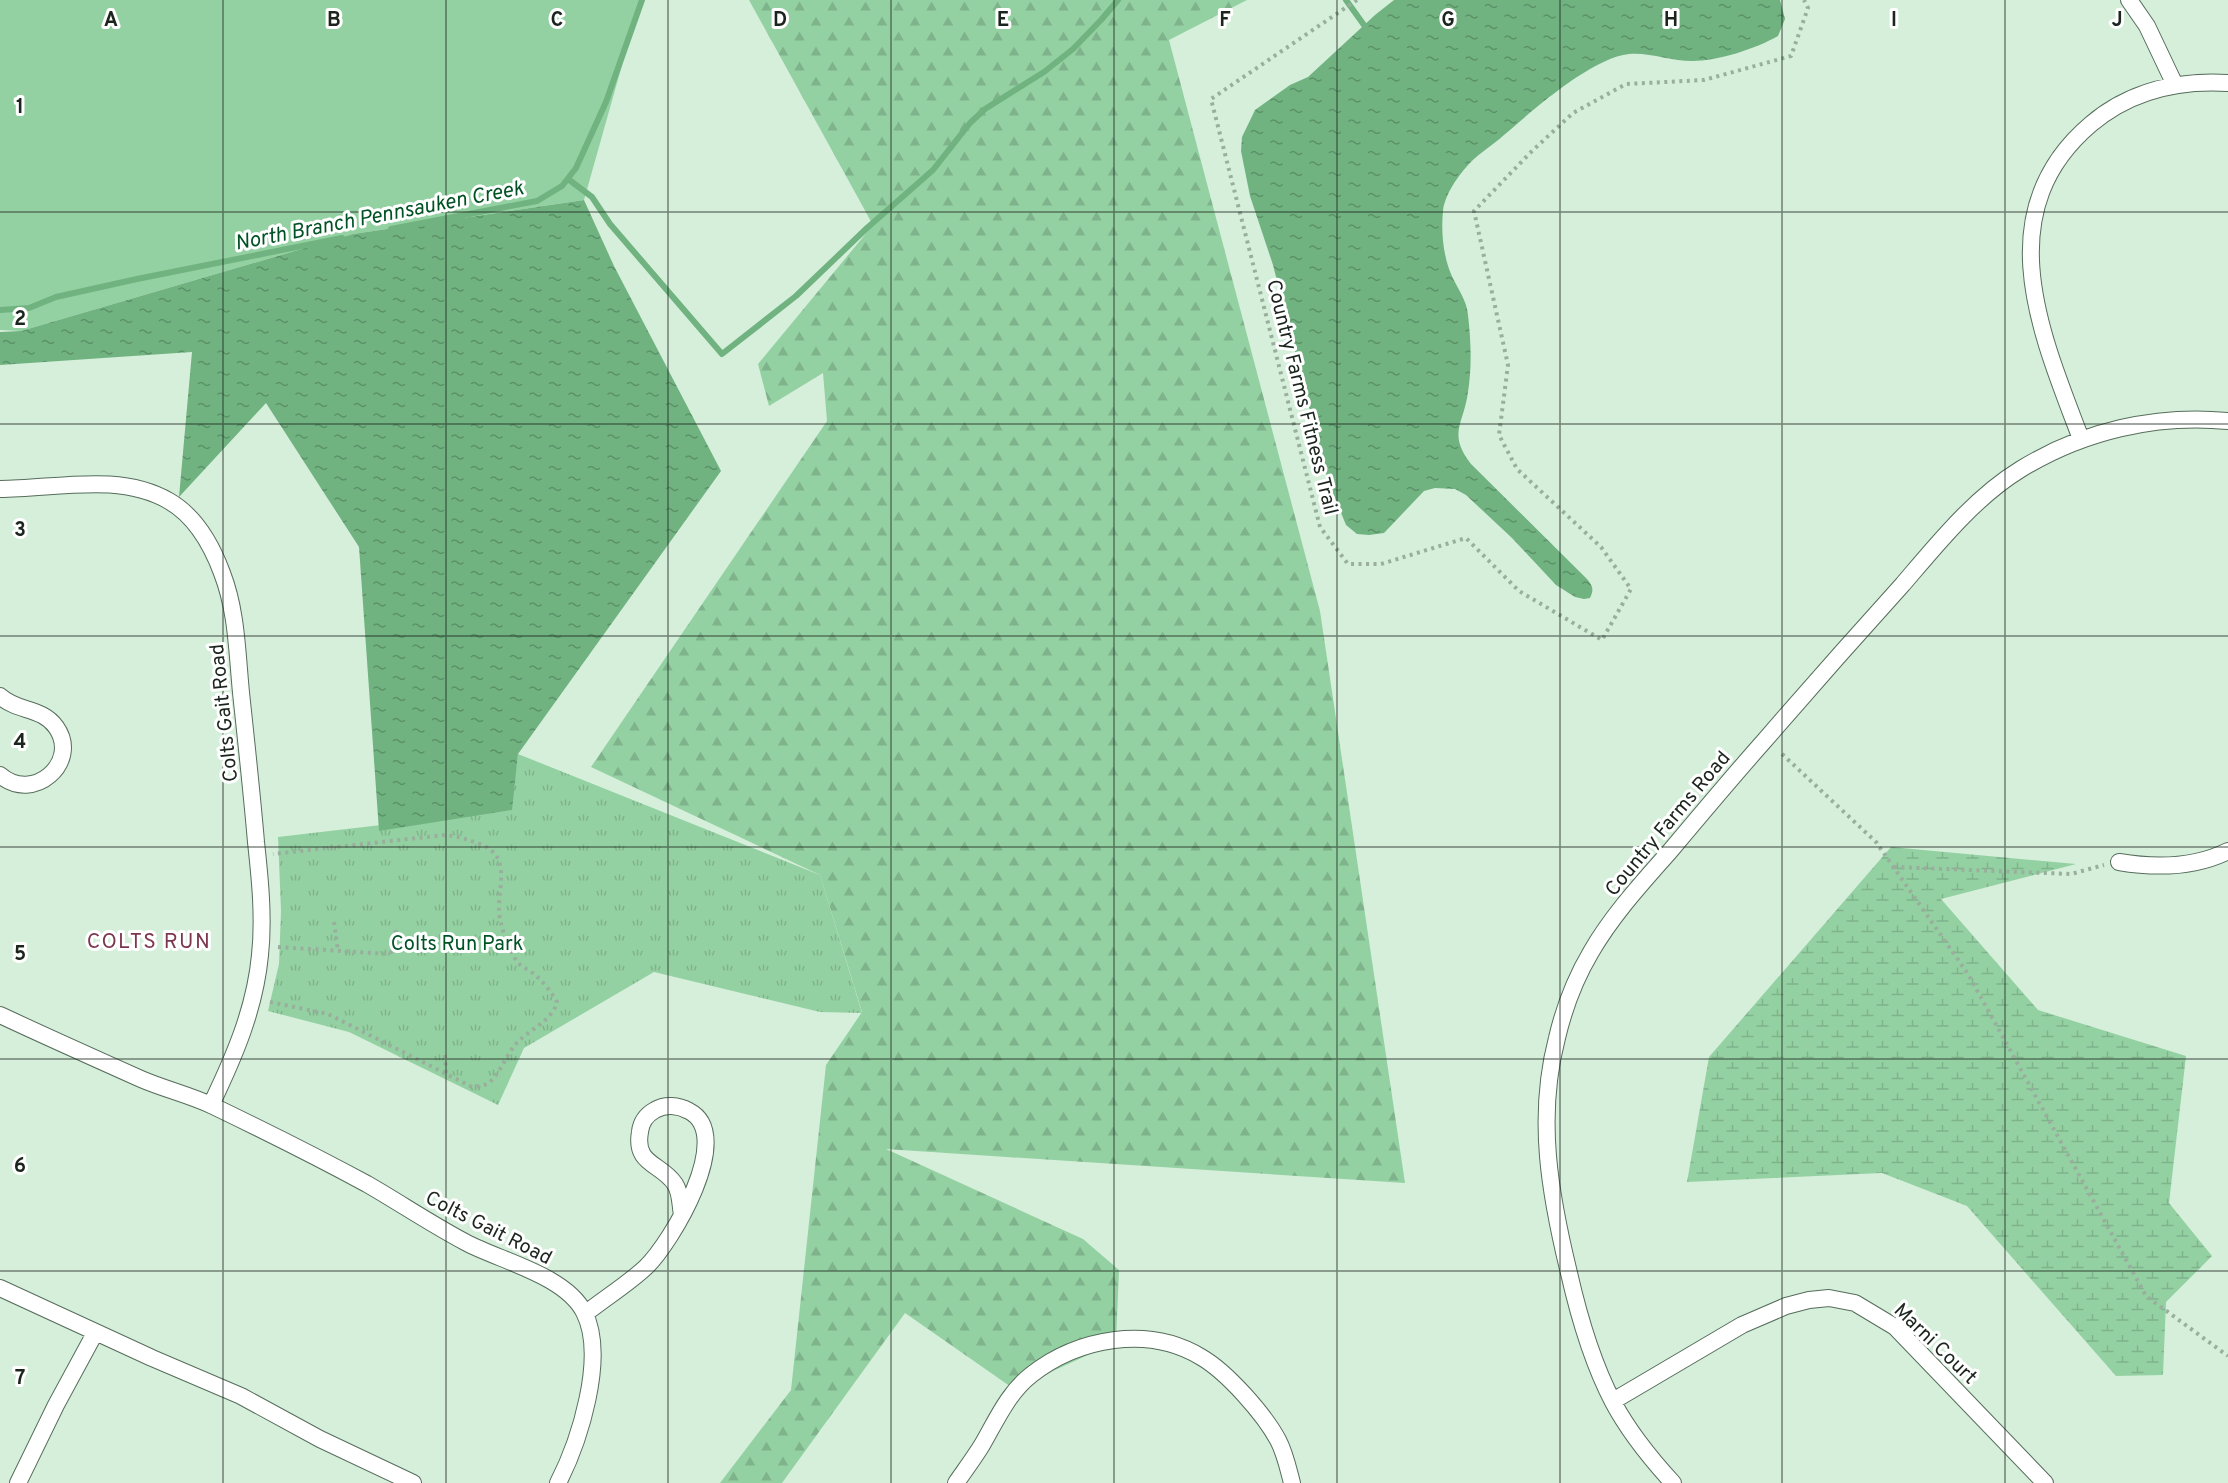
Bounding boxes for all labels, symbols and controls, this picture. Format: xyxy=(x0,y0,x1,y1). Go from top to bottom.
text: A xyxy=(104,8,118,34)
text: B xyxy=(327,8,341,34)
text: C xyxy=(551,8,563,34)
text: D xyxy=(773,8,787,34)
text: E xyxy=(997,8,1009,34)
text: F xyxy=(1219,8,1231,34)
text: G xyxy=(1441,8,1455,34)
text: H xyxy=(1664,8,1678,34)
text: I xyxy=(1891,8,1897,34)
text: J xyxy=(2111,8,2123,34)
text: 1 xyxy=(16,95,24,121)
water label: North Branch Pennsauken Creek xyxy=(233,175,526,258)
street label: Country Farms Fitness Trail xyxy=(1259,277,1343,518)
text: 2 xyxy=(14,307,26,333)
text: 3 xyxy=(14,518,26,544)
street label: Colts Gait Road xyxy=(205,642,245,783)
text: 4 xyxy=(14,730,26,756)
street label: Country Farms Road xyxy=(1600,746,1737,902)
district label: COLTS RUN xyxy=(87,929,211,956)
park label: Colts Run Park xyxy=(391,932,523,958)
text: 5 xyxy=(14,942,26,968)
text: 6 xyxy=(14,1154,26,1180)
street label: Colts Gait Road xyxy=(420,1186,556,1272)
street label: Marni Court xyxy=(1887,1298,1982,1391)
text: 7 xyxy=(15,1366,25,1392)

